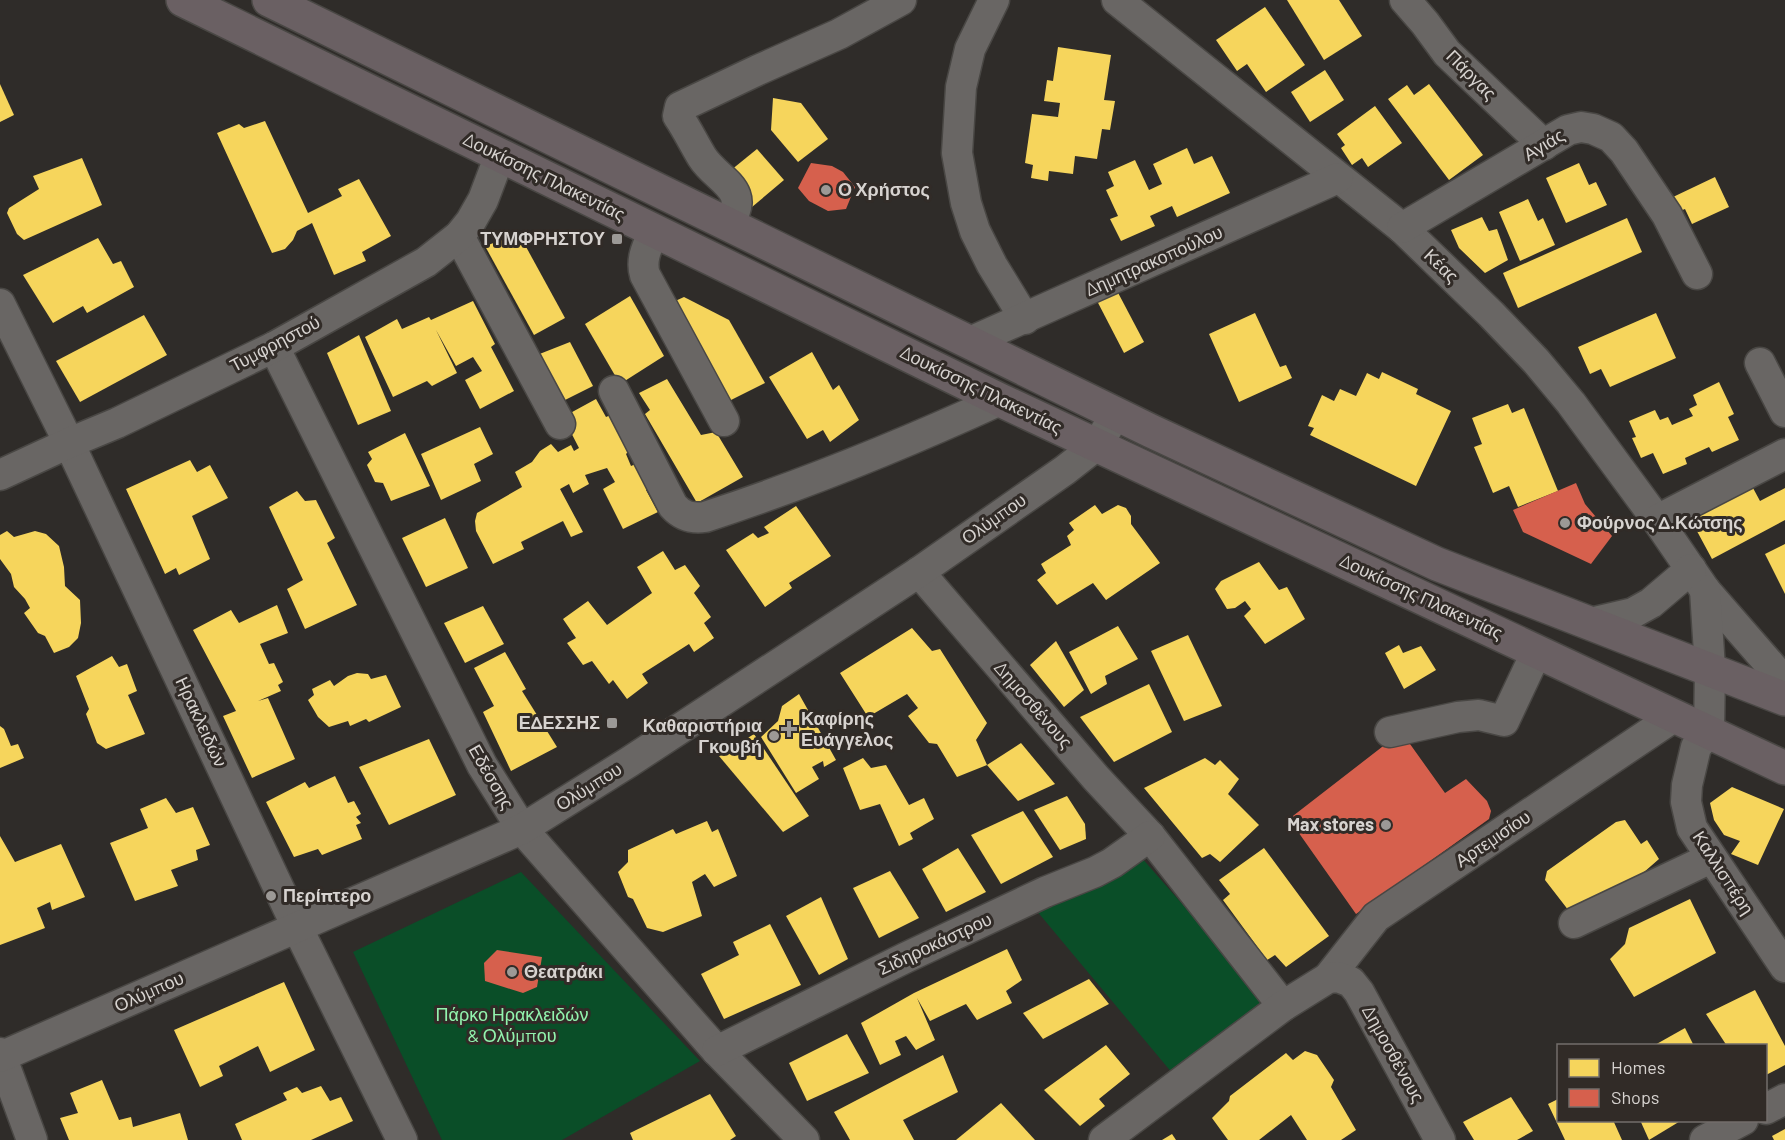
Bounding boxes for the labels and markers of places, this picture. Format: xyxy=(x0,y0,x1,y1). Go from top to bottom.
place label: Ο Χρήστος xyxy=(838,178,930,200)
marker: Ο Χρήστος xyxy=(819,183,833,197)
place label: ΤΥΜΦΡΗΣΤΟΥ xyxy=(480,227,605,249)
marker: ΤΥΜΦΡΗΣΤΟΥ xyxy=(610,232,624,246)
place label: Φούρνος Δ.Κώτσης xyxy=(1577,511,1743,533)
marker: Φούρνος Δ.Κώτσης xyxy=(1558,516,1572,530)
place label: Καφίρης Ευάγγελος xyxy=(801,707,893,750)
place label: ΕΔΕΣΣΗΣ xyxy=(519,711,600,733)
place label: Καθαριστήρια Γκουβή xyxy=(643,714,762,757)
marker: ΕΔΕΣΣΗΣ xyxy=(605,716,619,730)
marker: Καφίρης Ευάγγελος xyxy=(782,722,796,736)
marker: Καθαριστήρια Γκουβή xyxy=(767,729,781,743)
place label: Max stores xyxy=(1287,813,1374,835)
marker: Max stores xyxy=(1379,818,1393,832)
place label: Περίπτερο xyxy=(283,884,371,906)
marker: Περίπτερο xyxy=(264,889,278,903)
place label: Θεατράκι xyxy=(524,960,603,982)
marker: Θεατράκι xyxy=(505,965,519,979)

